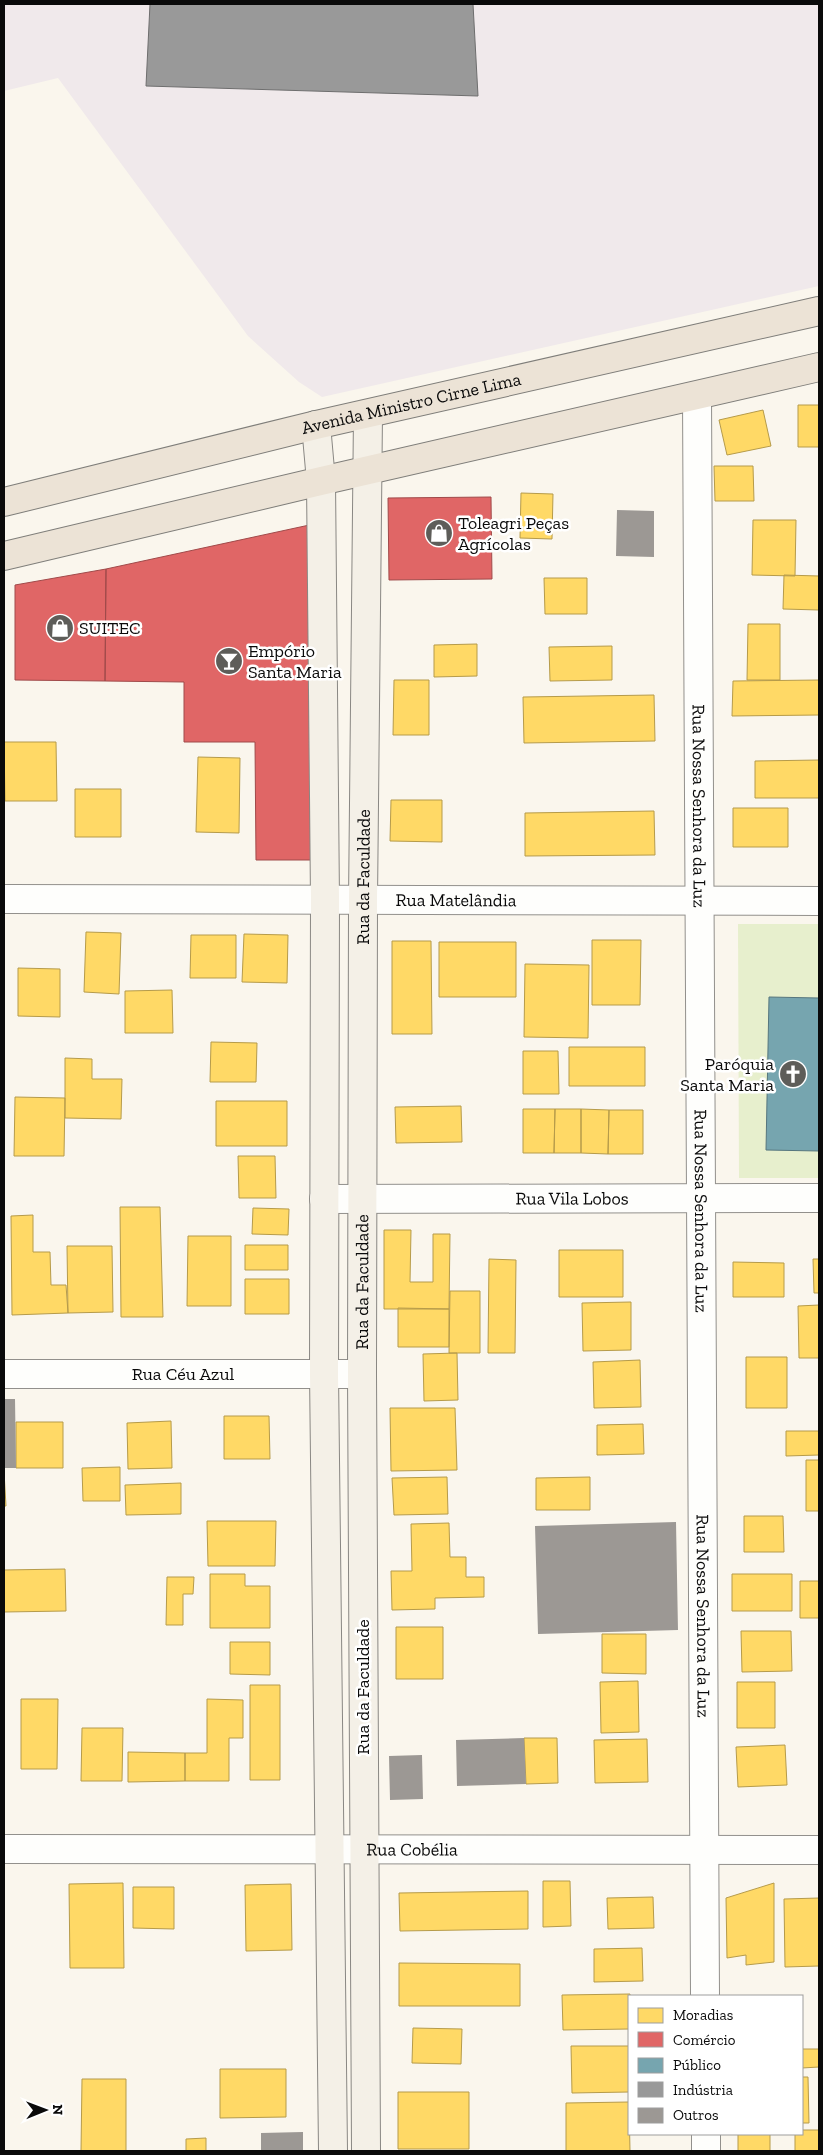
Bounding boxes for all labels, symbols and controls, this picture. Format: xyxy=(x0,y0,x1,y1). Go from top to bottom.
street label: Avenida Ministro Cirne Lima xyxy=(299,368,523,439)
place label: Toleagri Peças Agrícolas xyxy=(458,512,569,555)
shop icon: Toleagri Peças Agrícolas xyxy=(424,518,454,548)
shop icon: SUITEC xyxy=(45,613,75,643)
place label: SUITEC xyxy=(79,617,141,639)
place label: Empório Santa Maria xyxy=(248,640,342,683)
bar icon: Empório Santa Maria xyxy=(214,646,244,676)
street label: Rua Nossa Senhora da Luz xyxy=(688,704,711,908)
street label: Rua da Faculdade xyxy=(352,809,375,945)
street label: Rua Matelândia xyxy=(395,889,517,911)
place label: Paróquia Santa Maria xyxy=(680,1053,774,1096)
church icon: Paróquia Santa Maria xyxy=(778,1059,808,1089)
street label: Rua Nossa Senhora da Luz xyxy=(690,1109,713,1313)
street label: Rua Vila Lobos xyxy=(515,1187,629,1210)
street label: Rua da Faculdade xyxy=(351,1214,373,1350)
street label: Rua Céu Azul xyxy=(132,1363,235,1385)
street label: Rua Nossa Senhora da Luz xyxy=(692,1514,715,1718)
street label: Rua da Faculdade xyxy=(352,1619,374,1755)
street label: Rua Cobélia xyxy=(366,1838,458,1861)
legend xyxy=(628,1995,803,2135)
text: Moradias xyxy=(673,2006,733,2024)
text: Comércio xyxy=(673,2031,736,2049)
text: Público xyxy=(673,2056,721,2074)
text: Indústria xyxy=(673,2081,733,2099)
north arrow xyxy=(20,2085,70,2135)
text: N xyxy=(49,2104,66,2116)
text: Outros xyxy=(673,2106,718,2124)

